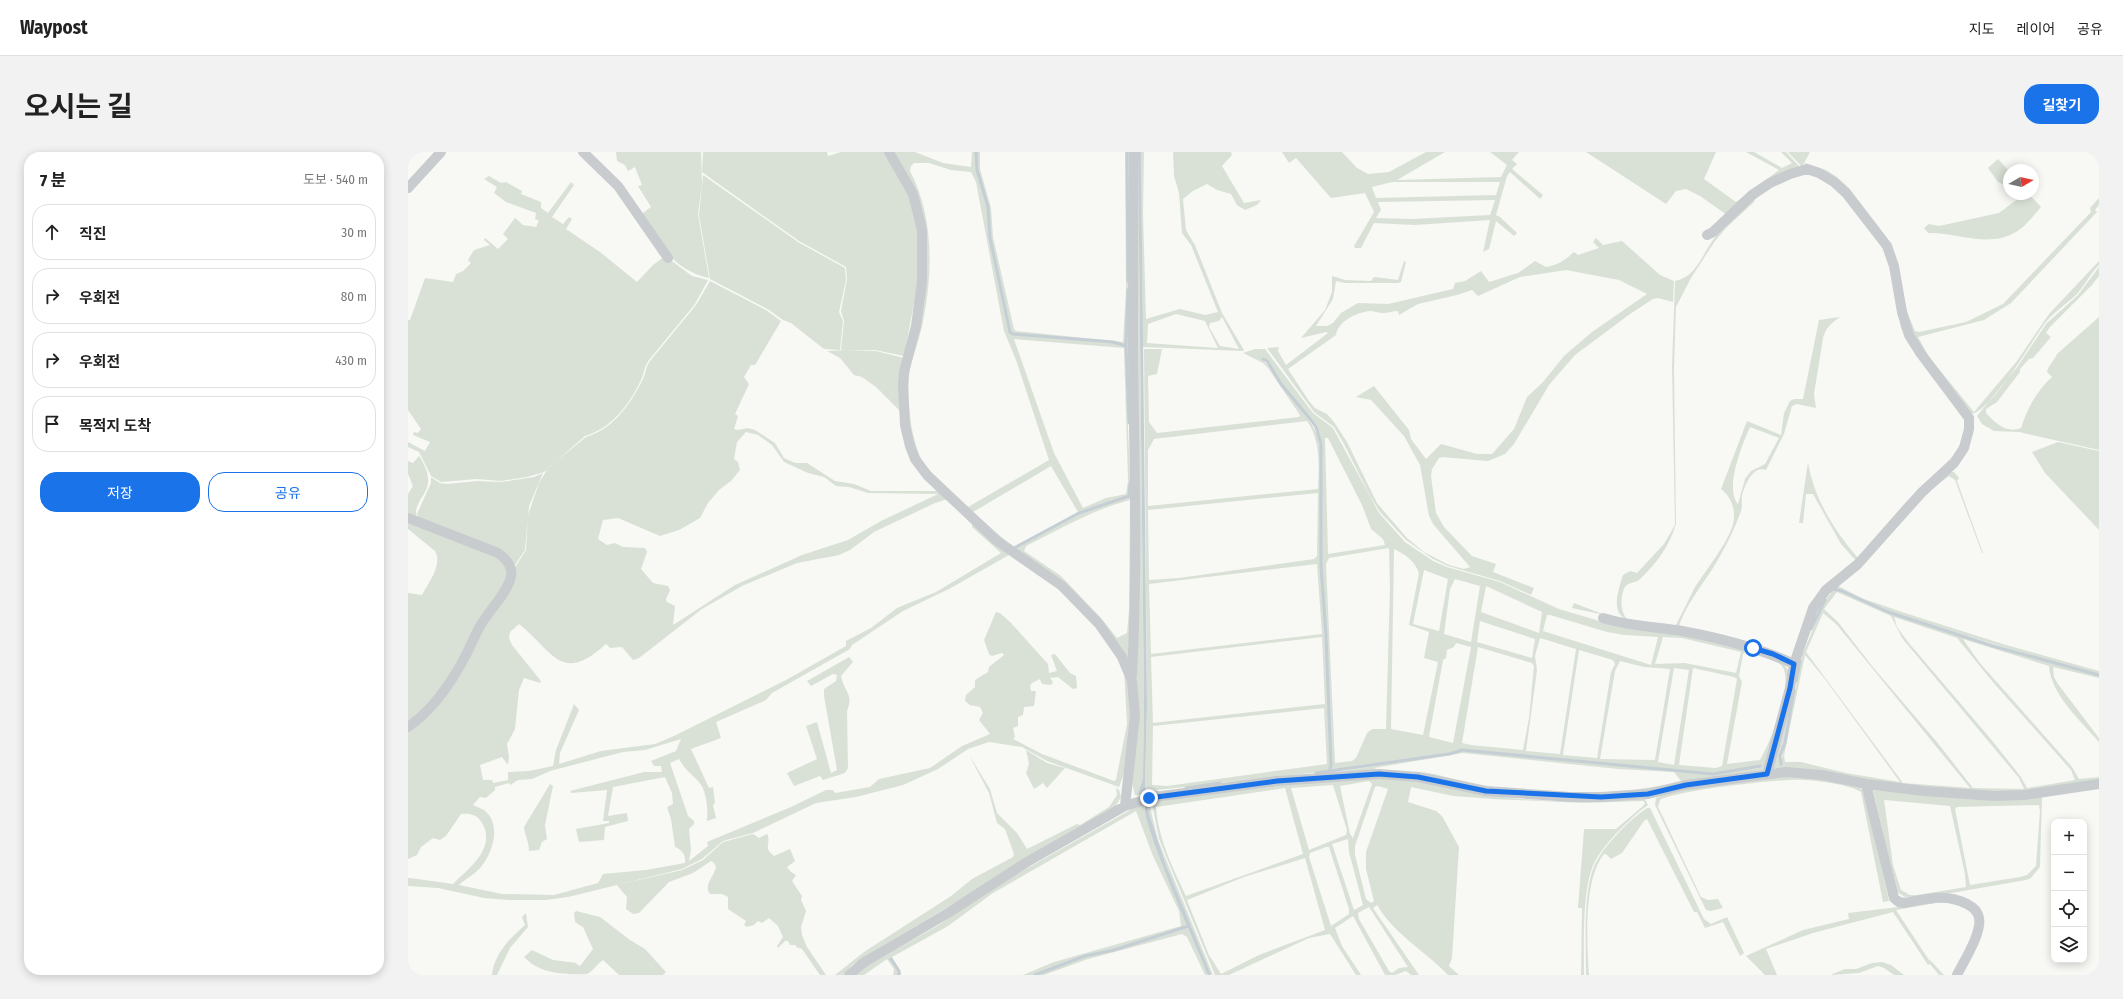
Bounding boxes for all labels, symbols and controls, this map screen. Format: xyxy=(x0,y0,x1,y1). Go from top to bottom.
text: Waypost xyxy=(20,16,88,39)
text: 지도 xyxy=(1969,21,1995,38)
text: 레이어 xyxy=(2017,21,2055,38)
text: 공유 xyxy=(2077,21,2103,38)
button: 길찾기 xyxy=(2024,84,2099,124)
text: 오시는 길 xyxy=(24,90,133,123)
north arrow xyxy=(2003,164,2039,200)
text: 7 분 xyxy=(40,170,66,191)
text: 도보 · 540 m xyxy=(303,172,368,187)
icon: ahead xyxy=(41,221,63,243)
text: 직진 xyxy=(79,225,107,243)
text: 30 m xyxy=(341,225,367,240)
icon: right xyxy=(41,285,63,307)
text: 우회전 xyxy=(79,289,120,307)
text: 80 m xyxy=(341,289,367,304)
icon: right xyxy=(41,349,63,371)
text: 우회전 xyxy=(79,353,120,371)
text: 430 m xyxy=(335,353,367,368)
icon: arrive xyxy=(41,413,63,435)
text: 목적지 도착 xyxy=(79,417,151,435)
button: 저장 xyxy=(40,472,200,512)
button: 공유 xyxy=(208,472,368,512)
route start xyxy=(1744,639,1762,657)
route end xyxy=(1140,789,1158,807)
map controls xyxy=(2051,819,2087,963)
button: + xyxy=(2051,819,2087,855)
button: − xyxy=(2051,855,2087,891)
button: locate xyxy=(2051,891,2087,927)
button: layers xyxy=(2051,927,2087,963)

